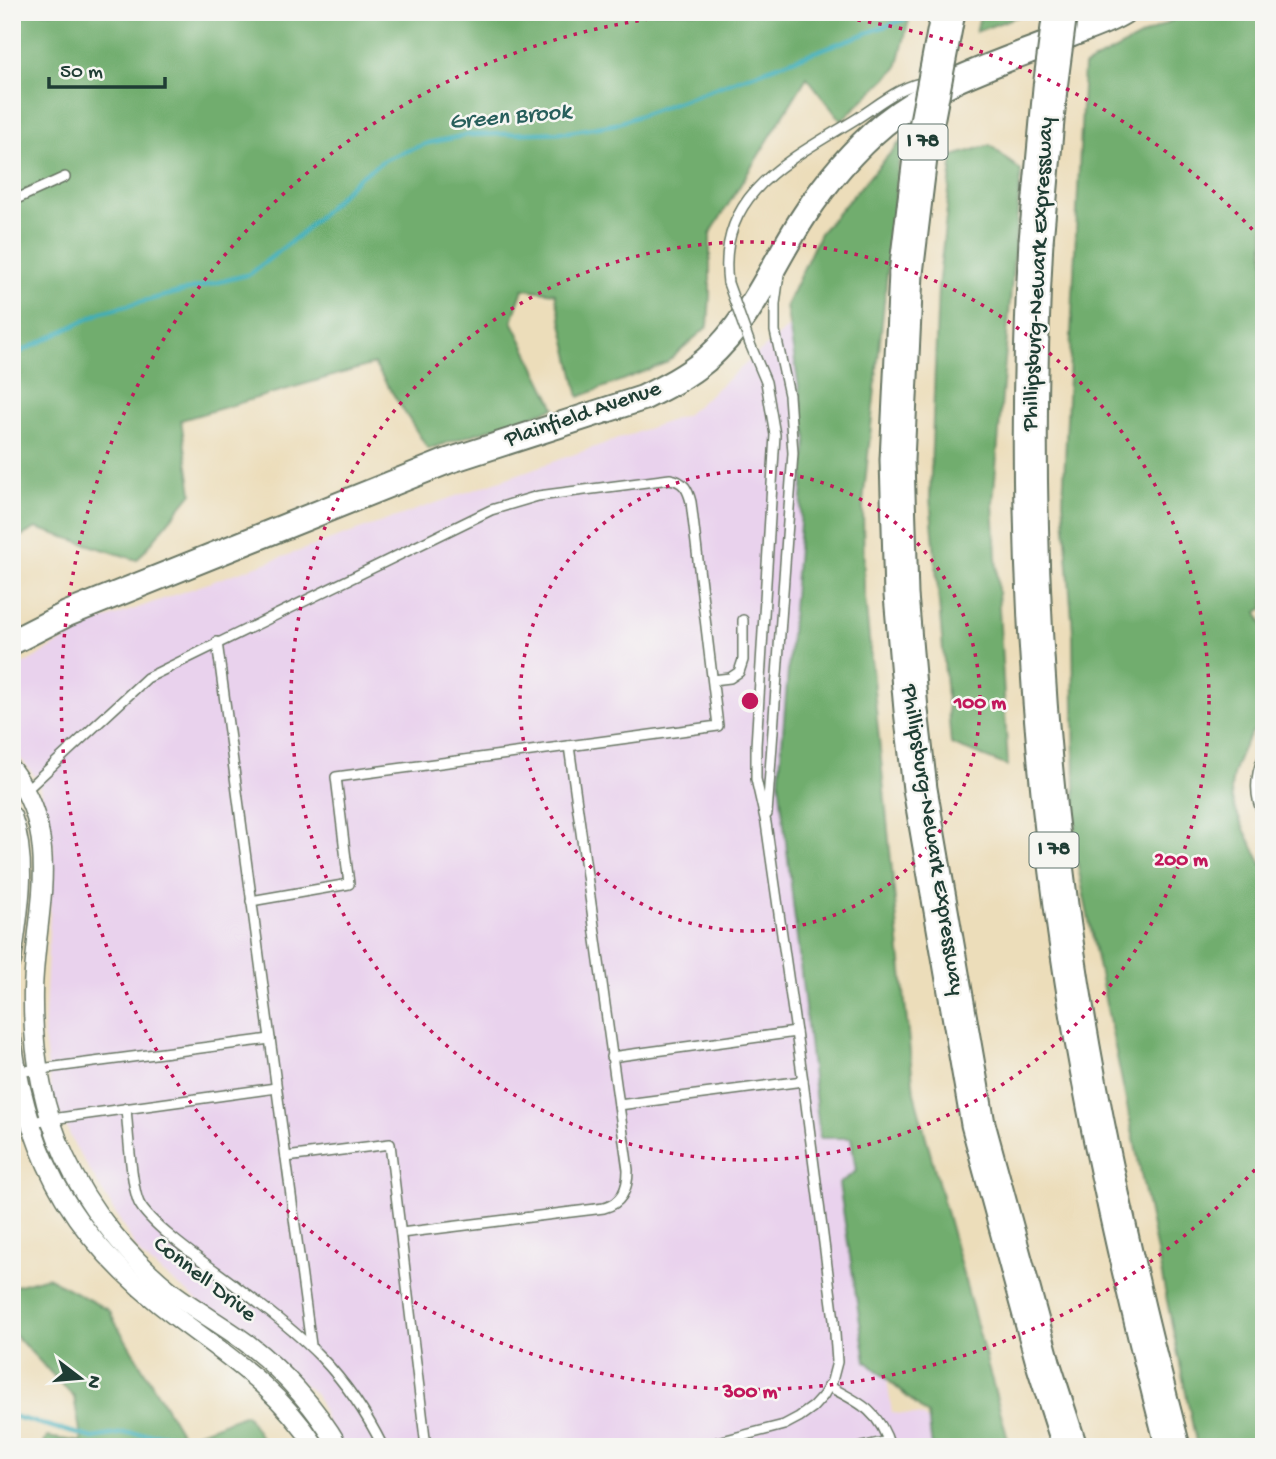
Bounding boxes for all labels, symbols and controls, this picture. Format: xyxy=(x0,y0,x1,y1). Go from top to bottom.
scale bar xyxy=(49,46,164,90)
text: 50 m xyxy=(60,61,103,86)
water label: Green Brook xyxy=(448,98,574,138)
street label: Phillipsburg-Newark Expressway xyxy=(1017,116,1061,433)
road number: I 78 xyxy=(898,124,948,160)
street label: Plainfield Avenue xyxy=(500,375,666,455)
street label: Phillipsburg-Newark Expressway xyxy=(894,682,970,997)
centre of rings xyxy=(738,689,762,713)
text: 100 m xyxy=(953,692,1006,717)
road number: I 78 xyxy=(1030,832,1078,868)
text: 200 m xyxy=(1154,849,1208,874)
street label: Connell Drive xyxy=(147,1231,262,1329)
north arrow xyxy=(46,1344,116,1414)
text: N xyxy=(80,1373,106,1391)
text: 300 m xyxy=(722,1381,777,1406)

